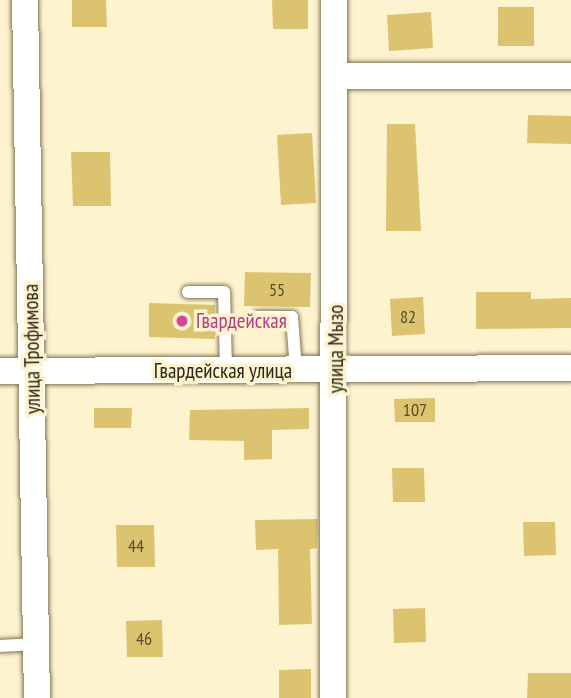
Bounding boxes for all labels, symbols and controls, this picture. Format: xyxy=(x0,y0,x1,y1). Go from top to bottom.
house number: 55 xyxy=(269,279,285,301)
street label: улица Трофимова xyxy=(18,283,46,415)
street label: улица Мызо xyxy=(323,305,349,393)
house number: 82 xyxy=(400,306,416,328)
place label: Гвардейская xyxy=(196,308,287,334)
marker: Гвардейская xyxy=(174,313,190,329)
street label: Гвардейская улица xyxy=(154,358,292,384)
house number: 107 xyxy=(403,399,427,421)
house number: 44 xyxy=(128,535,144,557)
house number: 46 xyxy=(136,628,152,650)

